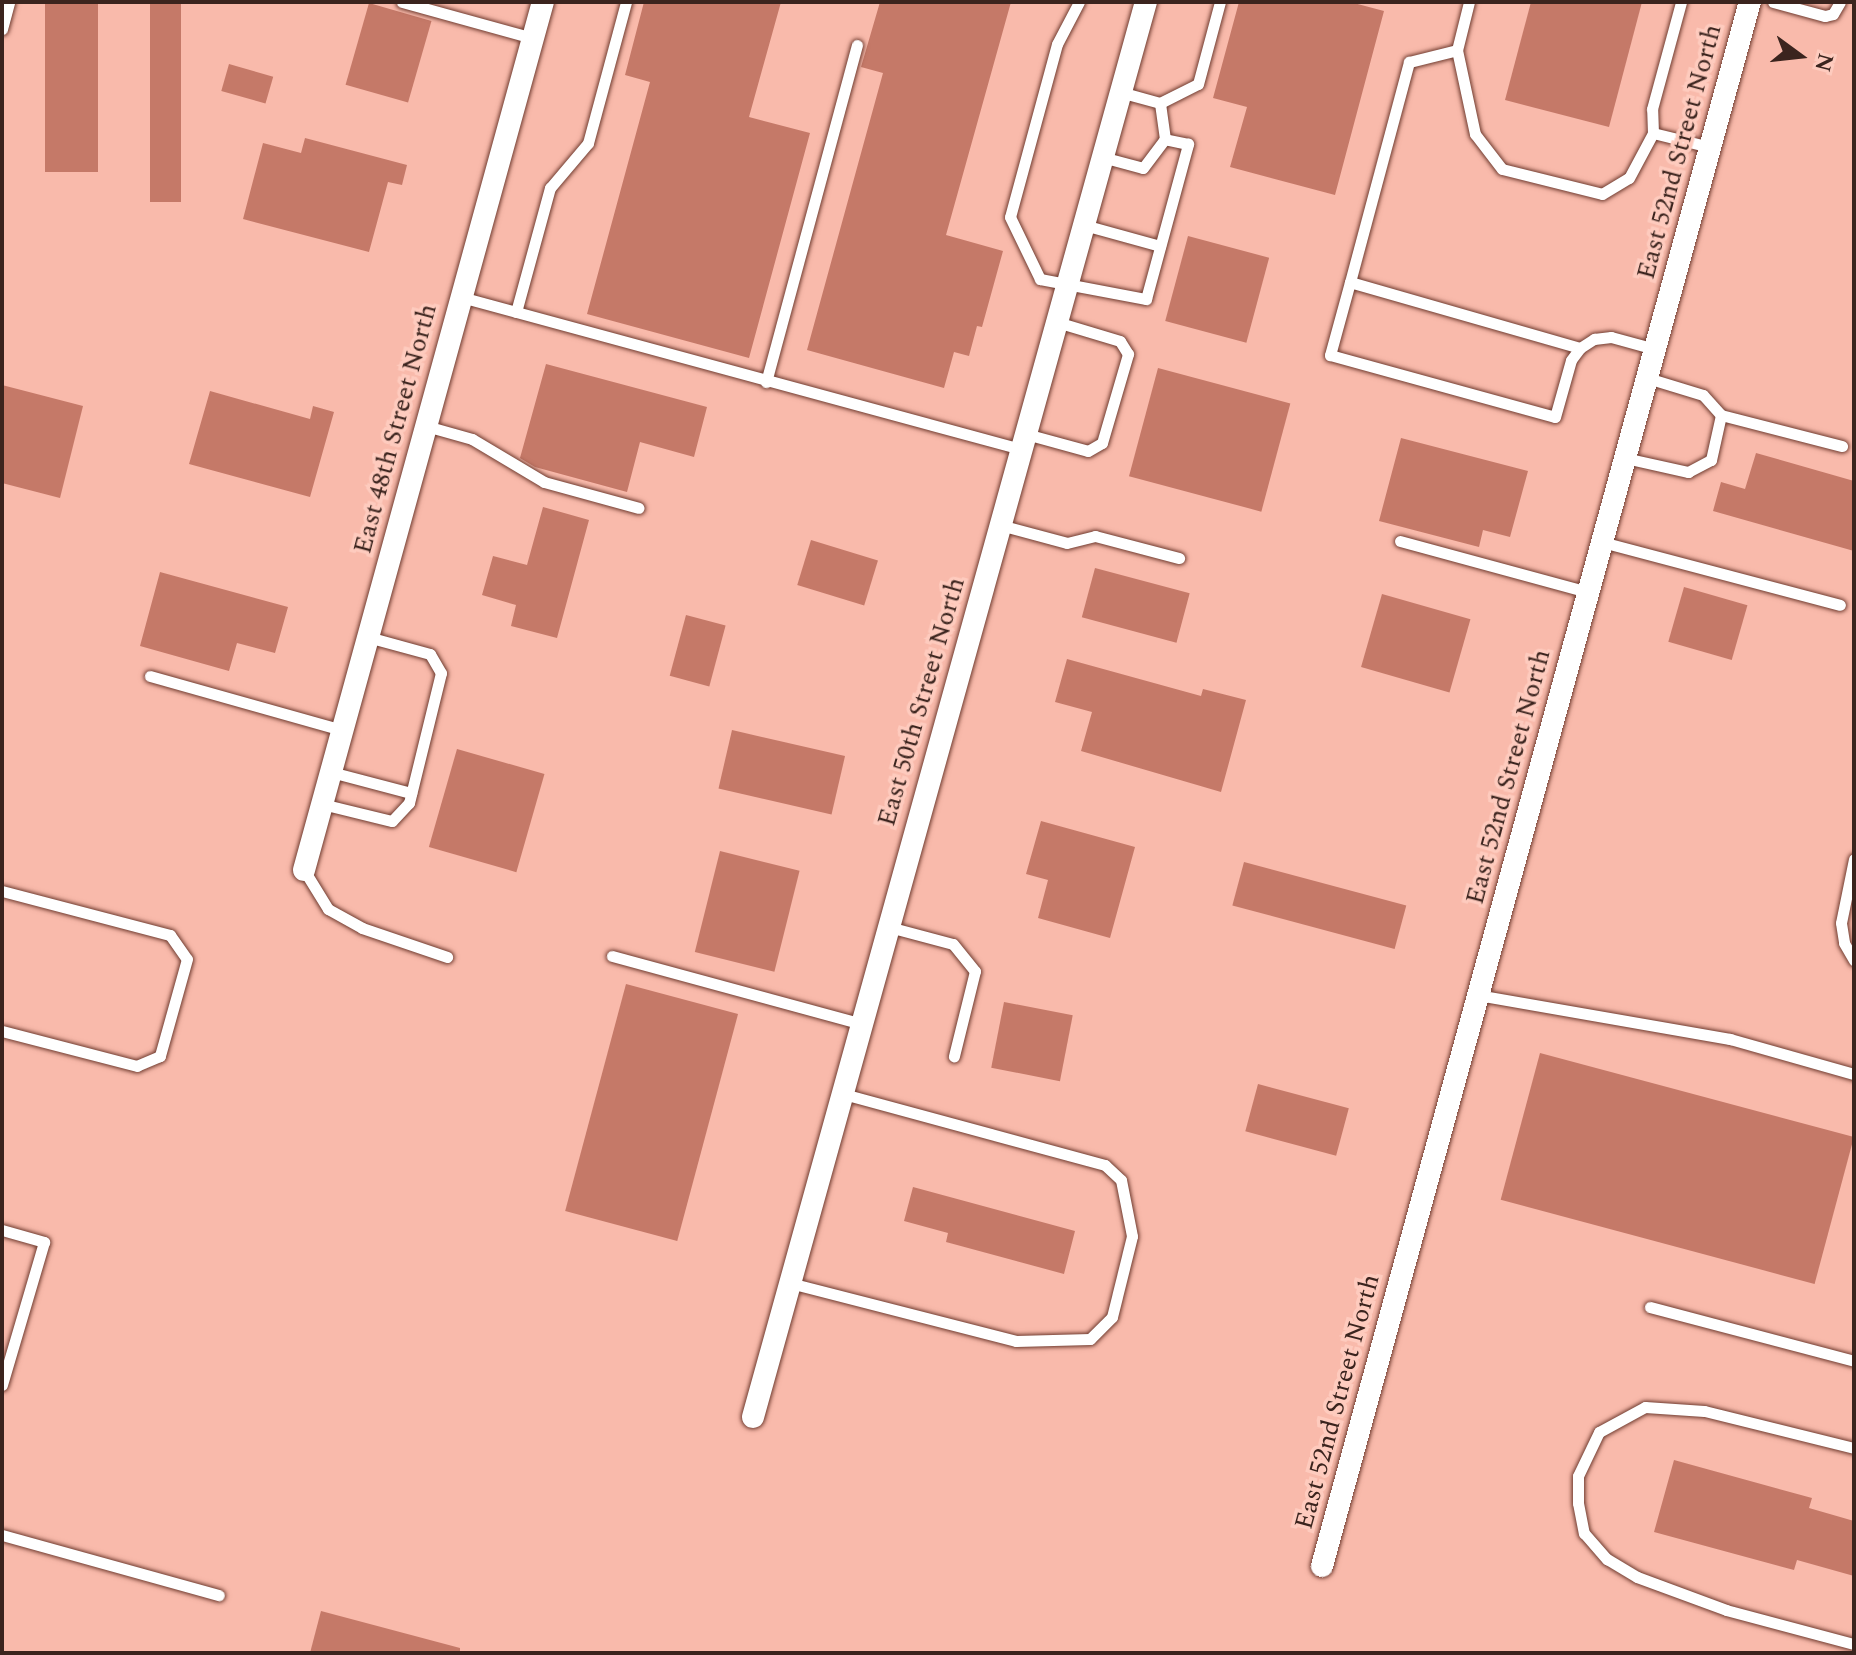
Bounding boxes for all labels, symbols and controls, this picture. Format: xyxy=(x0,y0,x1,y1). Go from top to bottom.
north arrow xyxy=(1760,16,1840,96)
street label: East 52nd Street North xyxy=(1631,21,1729,283)
text: N xyxy=(1805,49,1842,75)
street label: East 48th Street North xyxy=(348,301,444,557)
street label: East 50th Street North xyxy=(872,574,972,830)
street label: East 52nd Street North xyxy=(1460,646,1558,908)
street label: East 52nd Street North xyxy=(1289,1271,1387,1533)

